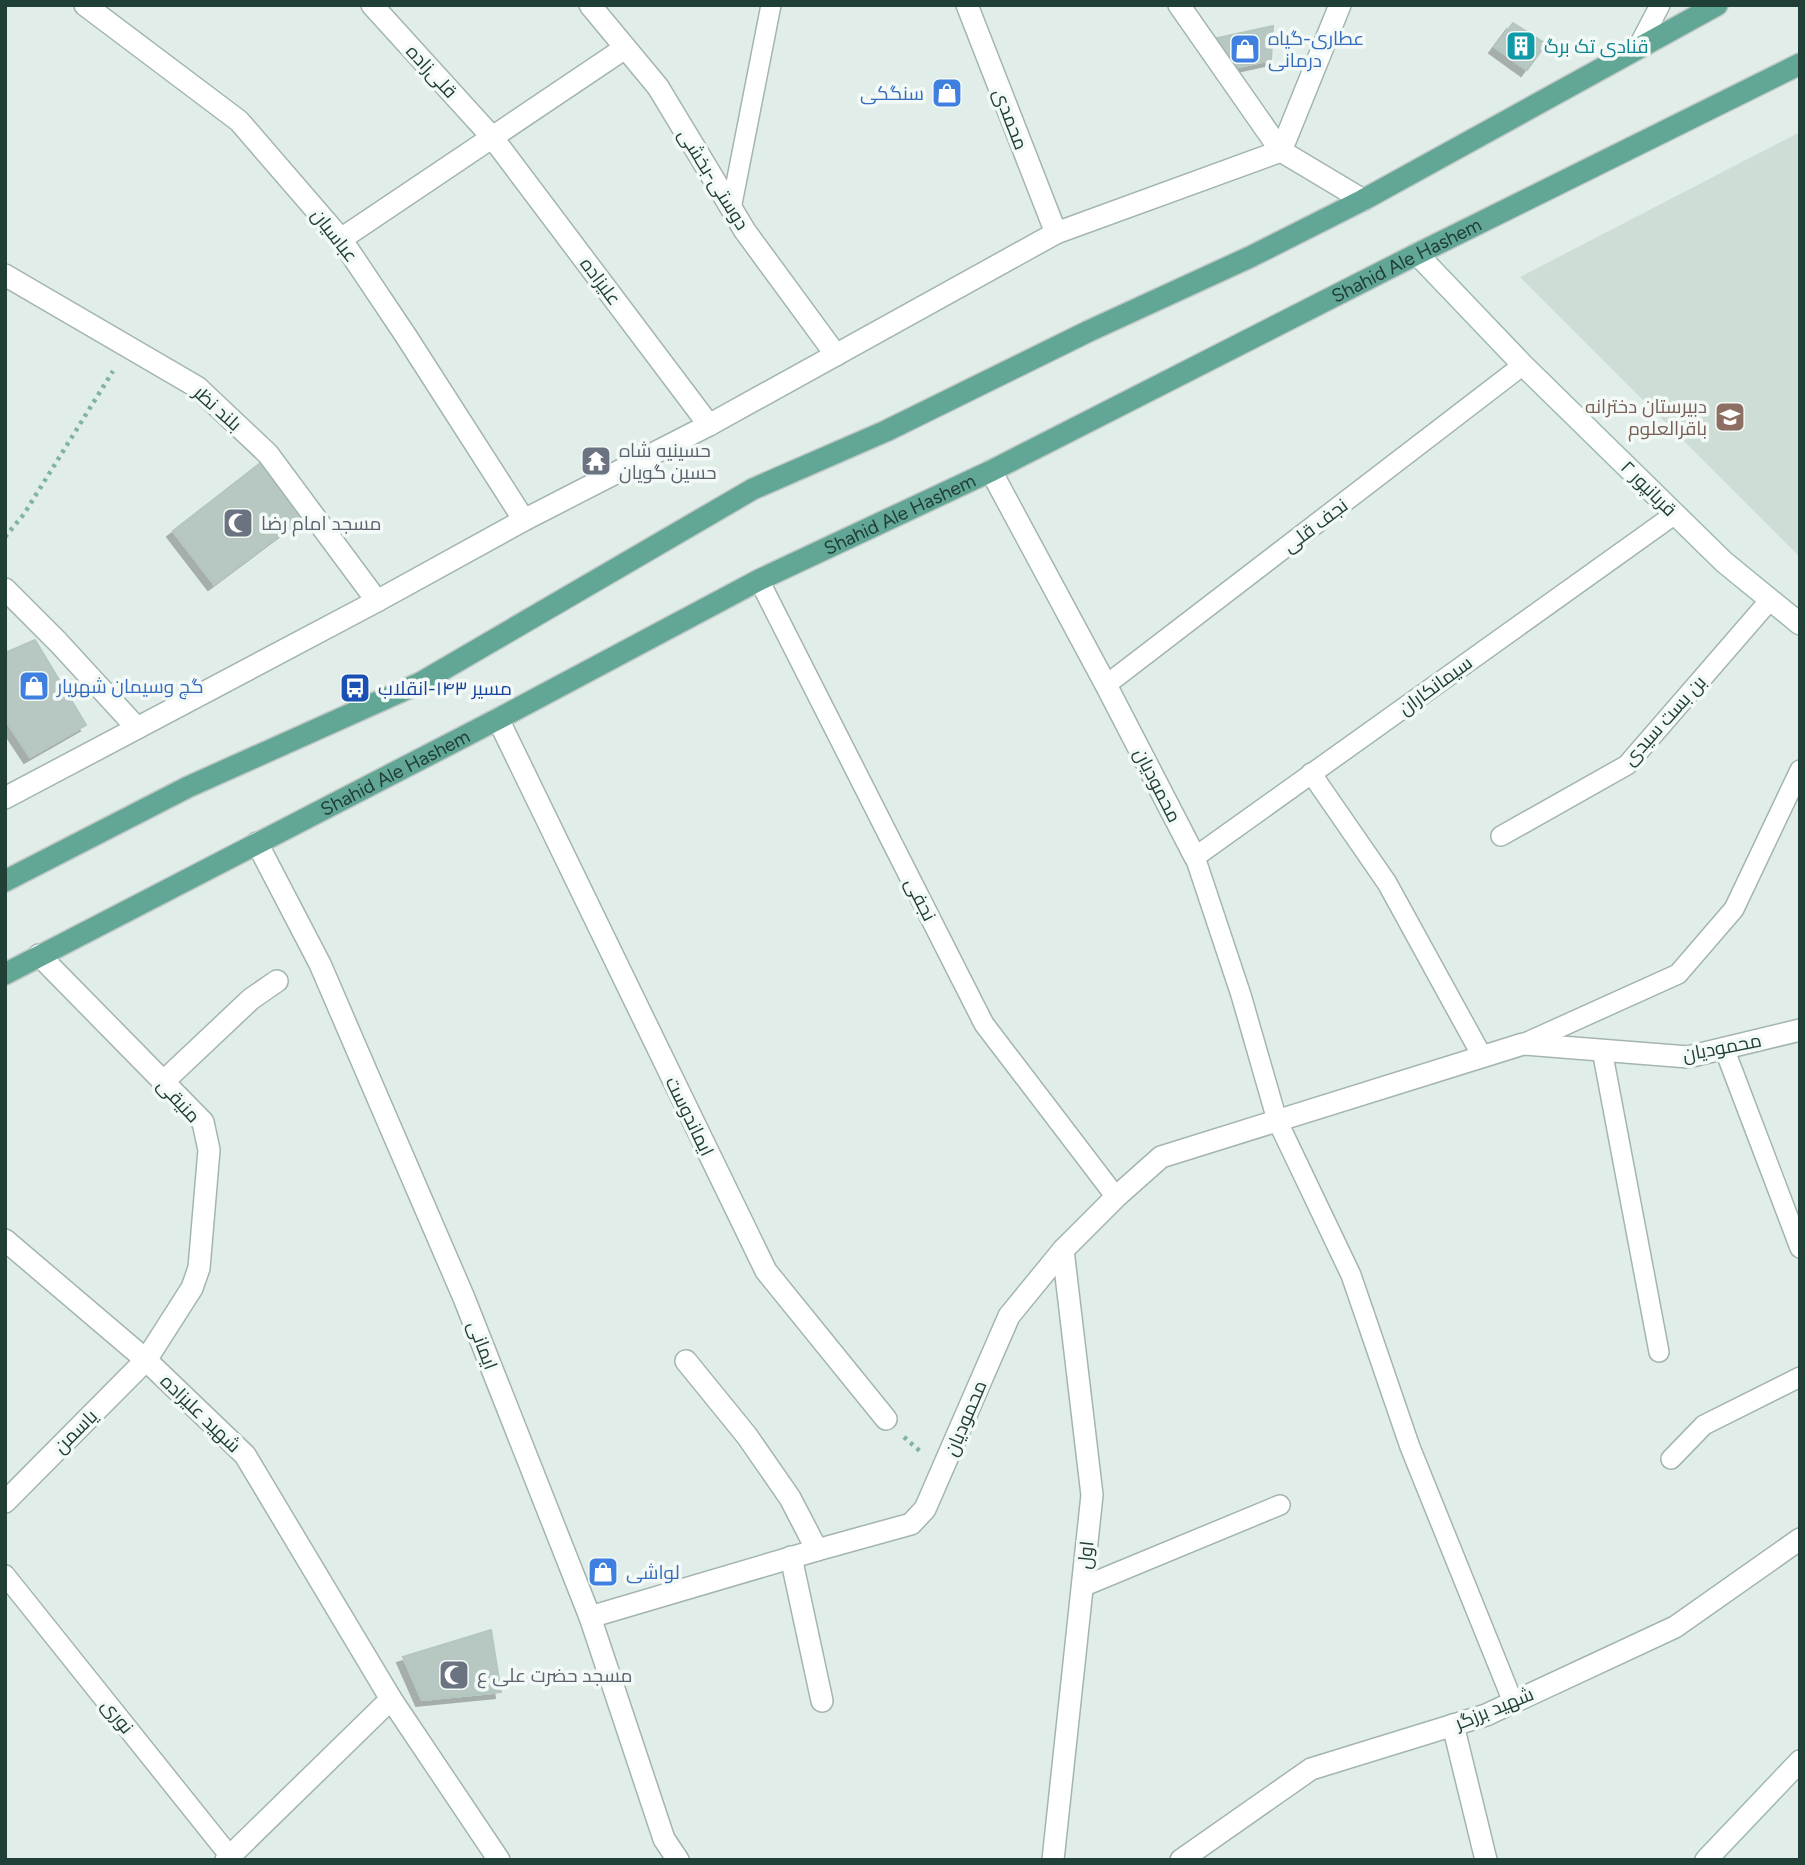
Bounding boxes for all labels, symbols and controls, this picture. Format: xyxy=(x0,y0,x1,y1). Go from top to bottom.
place label: عطاری-گیاه درمانی xyxy=(1268,27,1364,72)
building icon: قنادی تک برگ xyxy=(1504,29,1538,63)
shop icon: عطاری-گیاه درمانی xyxy=(1228,32,1262,66)
place label: قنادی تک برگ xyxy=(1544,35,1649,58)
street label: قلی‌زاده xyxy=(401,40,462,103)
shop icon: سنگکی xyxy=(930,76,964,110)
place label: سنگکی xyxy=(860,82,924,105)
street label: محمدی xyxy=(988,85,1033,153)
street label: دوستی-بخشی xyxy=(673,124,754,234)
street label: عباسیان xyxy=(306,204,363,267)
street label: Shahid Ale Hashem xyxy=(1328,213,1485,308)
street label: علیزاده xyxy=(575,253,626,310)
street label: بلند نظر xyxy=(188,380,246,436)
place label: دبیرستان دخترانه باقرالعلوم xyxy=(1585,395,1707,442)
school or university icon: دبیرستان دخترانه باقرالعلوم xyxy=(1713,400,1747,434)
place label: حسینیه شاه حسین گویان xyxy=(619,439,717,484)
temple icon: حسینیه شاه حسین گویان xyxy=(579,444,613,478)
street label: قربانپور ۲ xyxy=(1616,456,1681,521)
street label: Shahid Ale Hashem xyxy=(820,469,979,560)
street label: نجف قلی xyxy=(1278,494,1352,557)
mosque icon: مسجد امام رضا xyxy=(221,506,255,540)
place label: مسجد امام رضا xyxy=(261,512,382,537)
street label: سیمانکاران xyxy=(1394,651,1477,720)
shop icon: گچ وسیمان شهریار xyxy=(17,669,51,703)
bus stop icon: مسیر ۱۴۳-انقلاب xyxy=(338,671,372,705)
street label: بن بست سیدی xyxy=(1618,671,1711,770)
place label: گچ وسیمان شهریار xyxy=(56,675,204,700)
place label: مسیر ۱۴۳-انقلاب xyxy=(378,677,512,700)
street label: Shahid Ale Hashem xyxy=(317,725,474,821)
street label: محمودیان xyxy=(1129,744,1186,826)
street label: نجفی xyxy=(900,874,941,925)
street label: محمودیان xyxy=(1681,1029,1764,1066)
street label: منیقی xyxy=(152,1073,205,1127)
street label: ایماندوست xyxy=(660,1073,719,1160)
street label: ایمانی xyxy=(463,1317,502,1373)
street label: شهید علیزاده xyxy=(156,1370,245,1457)
street label: محمودیان xyxy=(939,1377,992,1460)
street label: یاسمن xyxy=(49,1405,102,1458)
street label: اول xyxy=(1073,1540,1098,1570)
shop icon: لواشی xyxy=(586,1555,620,1589)
place label: لواشی xyxy=(626,1561,680,1584)
mosque icon: مسجد حضرت علی ع xyxy=(437,1658,471,1692)
place label: مسجد حضرت علی ع xyxy=(477,1664,632,1689)
street label: شهید برزگر xyxy=(1450,1682,1537,1735)
street label: نوری xyxy=(97,1694,139,1738)

